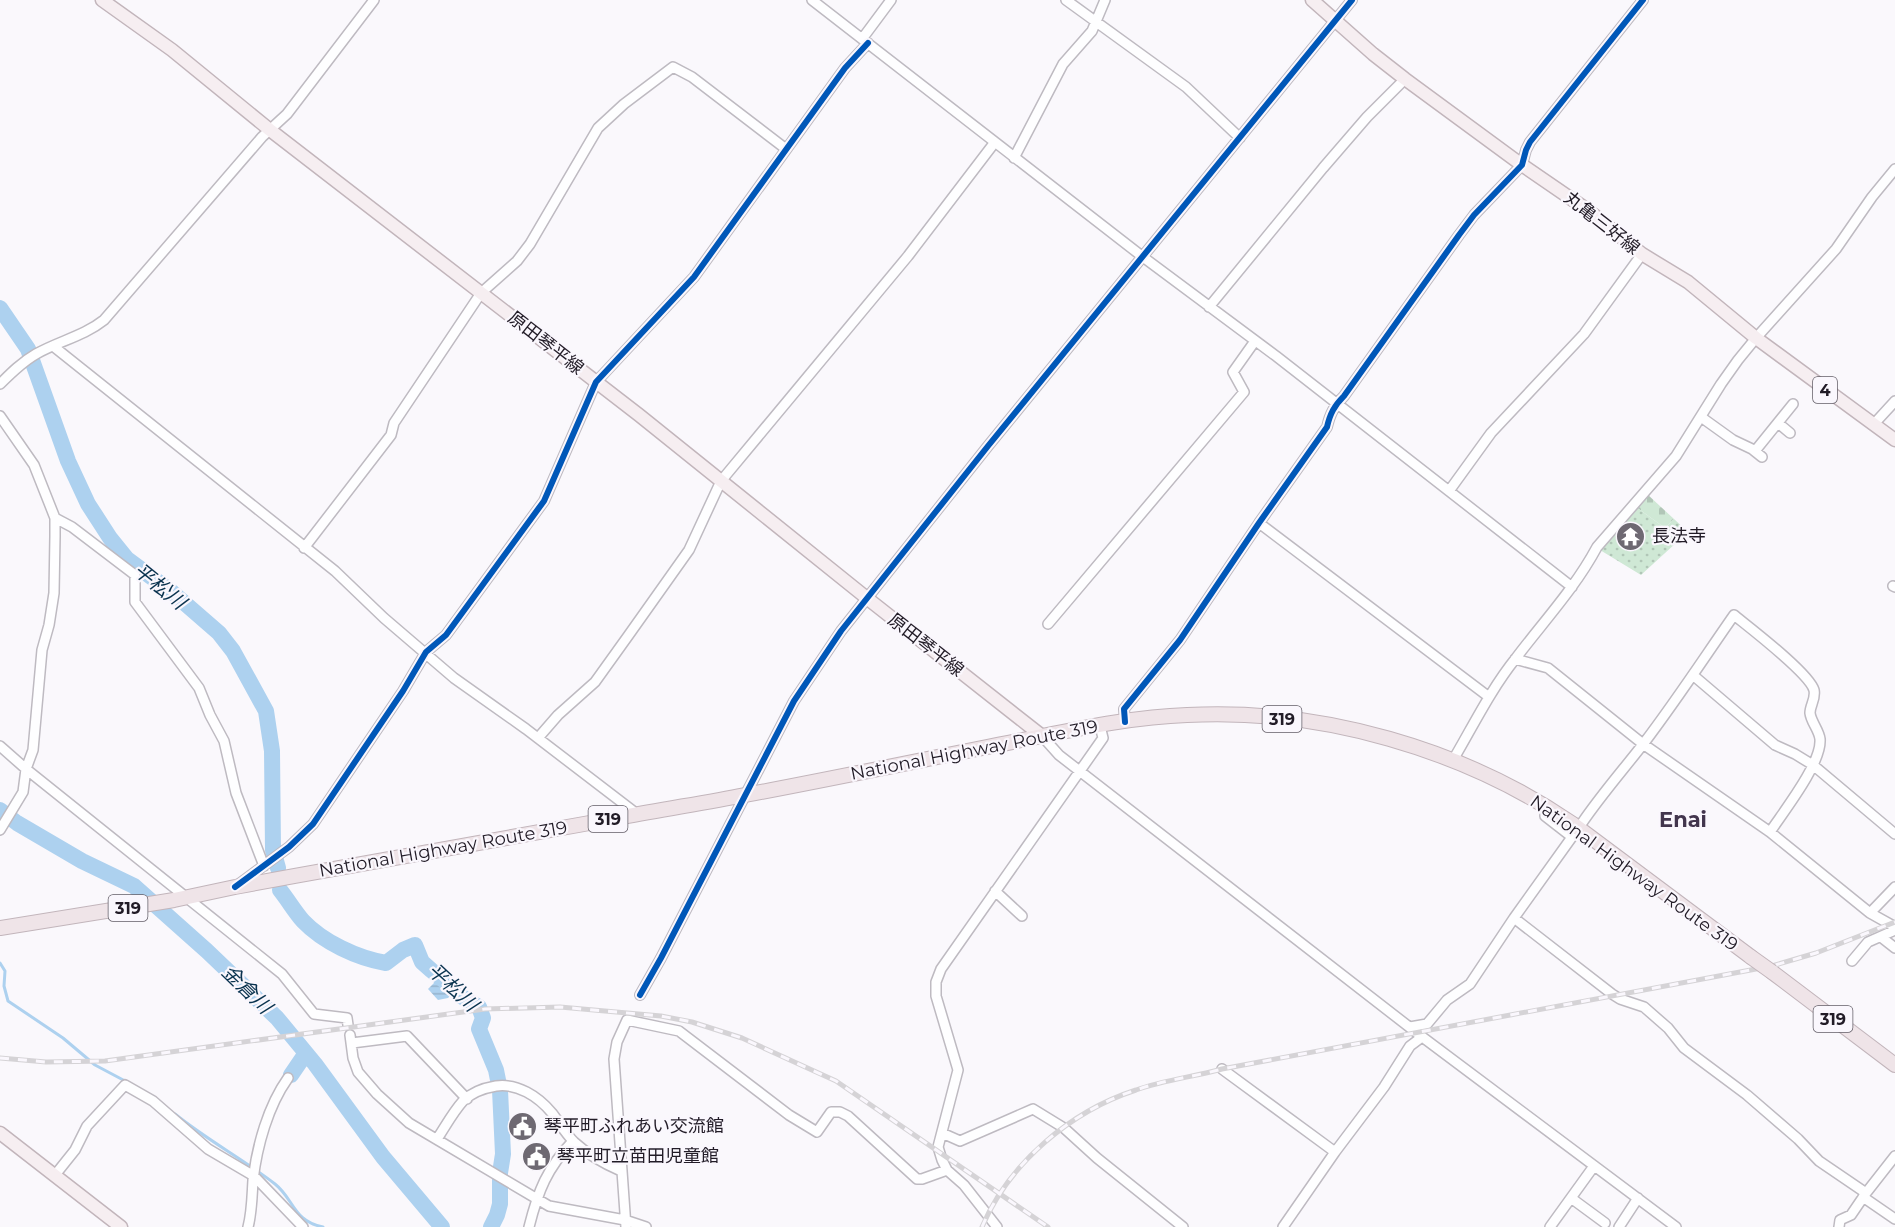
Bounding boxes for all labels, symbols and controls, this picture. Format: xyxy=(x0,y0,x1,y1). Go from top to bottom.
street label: 丸亀三好線 xyxy=(1560,187,1644,259)
street label: 原田琴平線 xyxy=(504,307,588,379)
road number: 4 xyxy=(1813,377,1837,403)
temple icon: 長法寺 xyxy=(1615,520,1647,552)
place label: 長法寺 xyxy=(1652,525,1706,547)
water label: 平松川 xyxy=(129,558,192,615)
street label: 原田琴平線 xyxy=(884,609,968,681)
road number: 319 xyxy=(1262,706,1302,732)
street label: National Highway Route 319 xyxy=(848,715,1100,785)
street label: National Highway Route 319 xyxy=(1526,790,1742,956)
road number: 319 xyxy=(588,806,628,832)
district label: Enai xyxy=(1659,807,1707,832)
street label: National Highway Route 319 xyxy=(317,816,569,882)
road number: 319 xyxy=(108,895,148,921)
water label: 平松川 xyxy=(423,958,485,1018)
water label: 金倉川 xyxy=(217,960,278,1020)
road number: 319 xyxy=(1814,1006,1852,1032)
public building icon: 琴平町ふれあい交流館 xyxy=(507,1110,539,1142)
place label: 琴平町ふれあい交流館 xyxy=(544,1115,724,1137)
public building icon: 琴平町立苗田児童館 xyxy=(520,1140,552,1172)
place label: 琴平町立苗田児童館 xyxy=(557,1145,719,1167)

